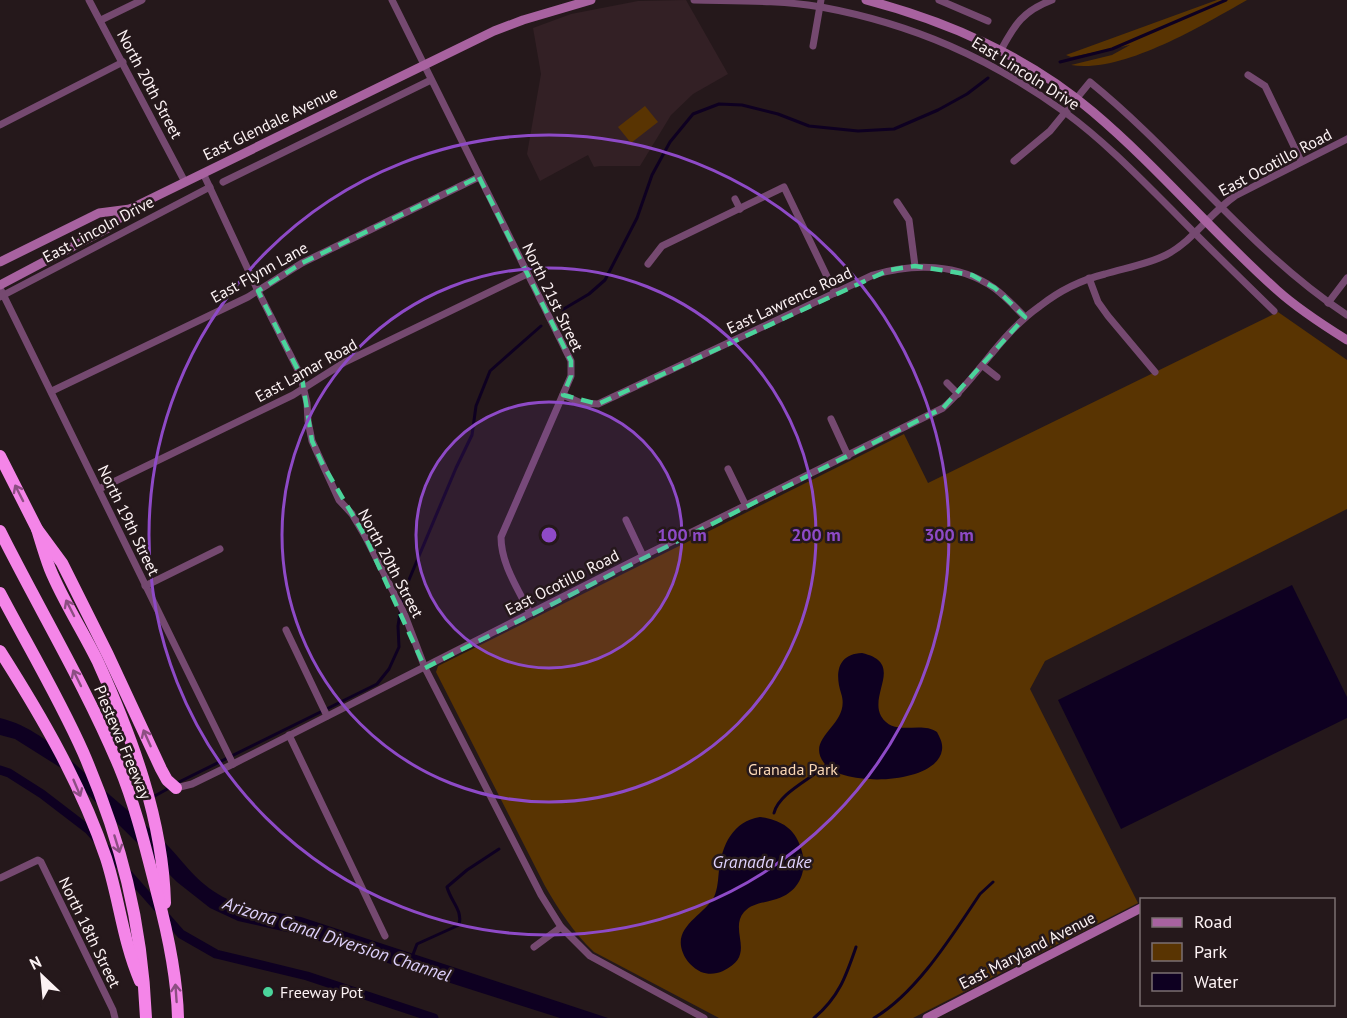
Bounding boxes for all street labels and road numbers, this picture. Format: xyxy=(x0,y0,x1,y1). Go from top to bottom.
street label: North 20th Street xyxy=(113,26,187,142)
street label: East Lincoln Drive xyxy=(968,32,1084,114)
street label: East Glendale Avenue xyxy=(199,82,341,164)
street label: East Ocotillo Road xyxy=(1215,124,1335,200)
street label: East Lincoln Drive xyxy=(39,191,157,267)
street label: East Flynn Lane xyxy=(207,237,311,307)
street label: North 21st Street xyxy=(518,239,588,355)
street label: East Lawrence Road xyxy=(723,262,855,338)
street label: East Lamar Road xyxy=(252,334,360,406)
street label: North 19th Street xyxy=(94,461,165,579)
street label: North 20th Street xyxy=(354,505,428,621)
street label: East Ocotillo Road xyxy=(502,545,622,619)
street label: Piestewa Freeway xyxy=(90,682,156,803)
street label: North 18th Street xyxy=(55,873,126,991)
street label: East Maryland Avenue xyxy=(956,907,1098,993)

